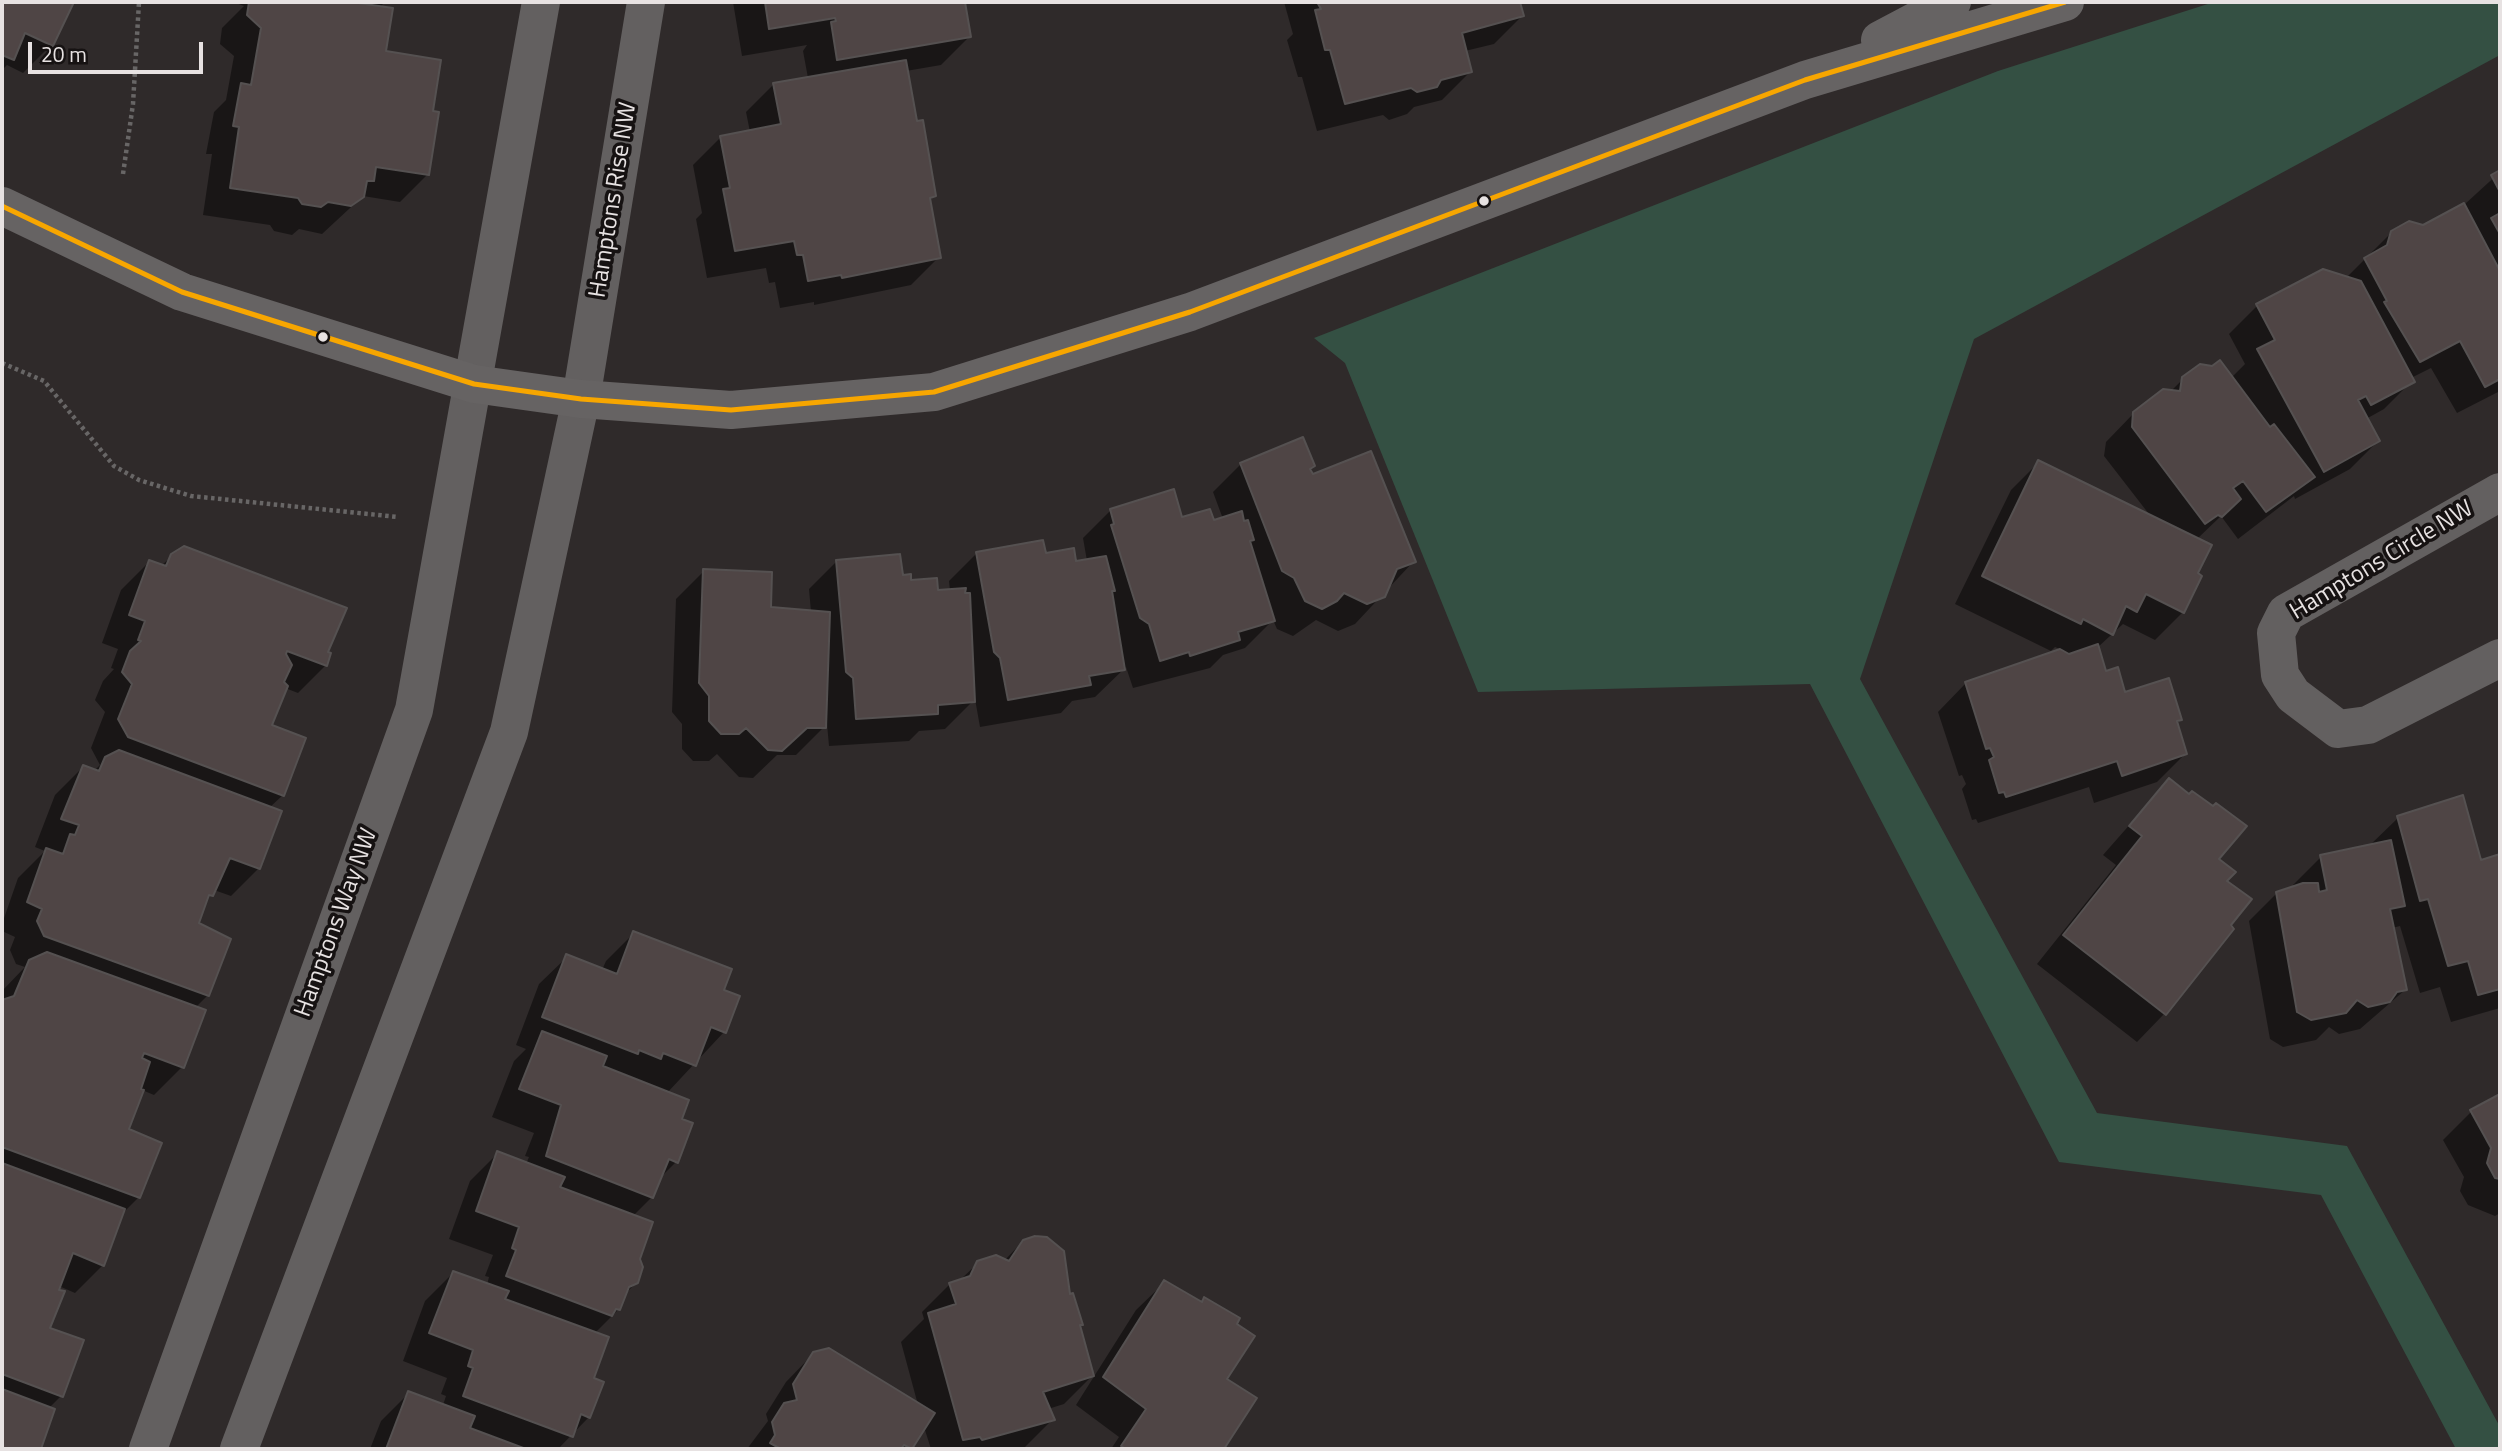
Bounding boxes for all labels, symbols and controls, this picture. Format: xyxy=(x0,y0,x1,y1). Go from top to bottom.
scale bar xyxy=(32,28,206,72)
text: 20 m xyxy=(41,38,87,70)
street label: Hamptons Rise NW xyxy=(584,100,644,300)
unlabelled marker xyxy=(1477,194,1491,208)
unlabelled marker xyxy=(316,330,330,344)
street label: Hamptons Circle NW xyxy=(2285,495,2479,627)
street label: Hamptons Way NW xyxy=(290,825,384,1021)

